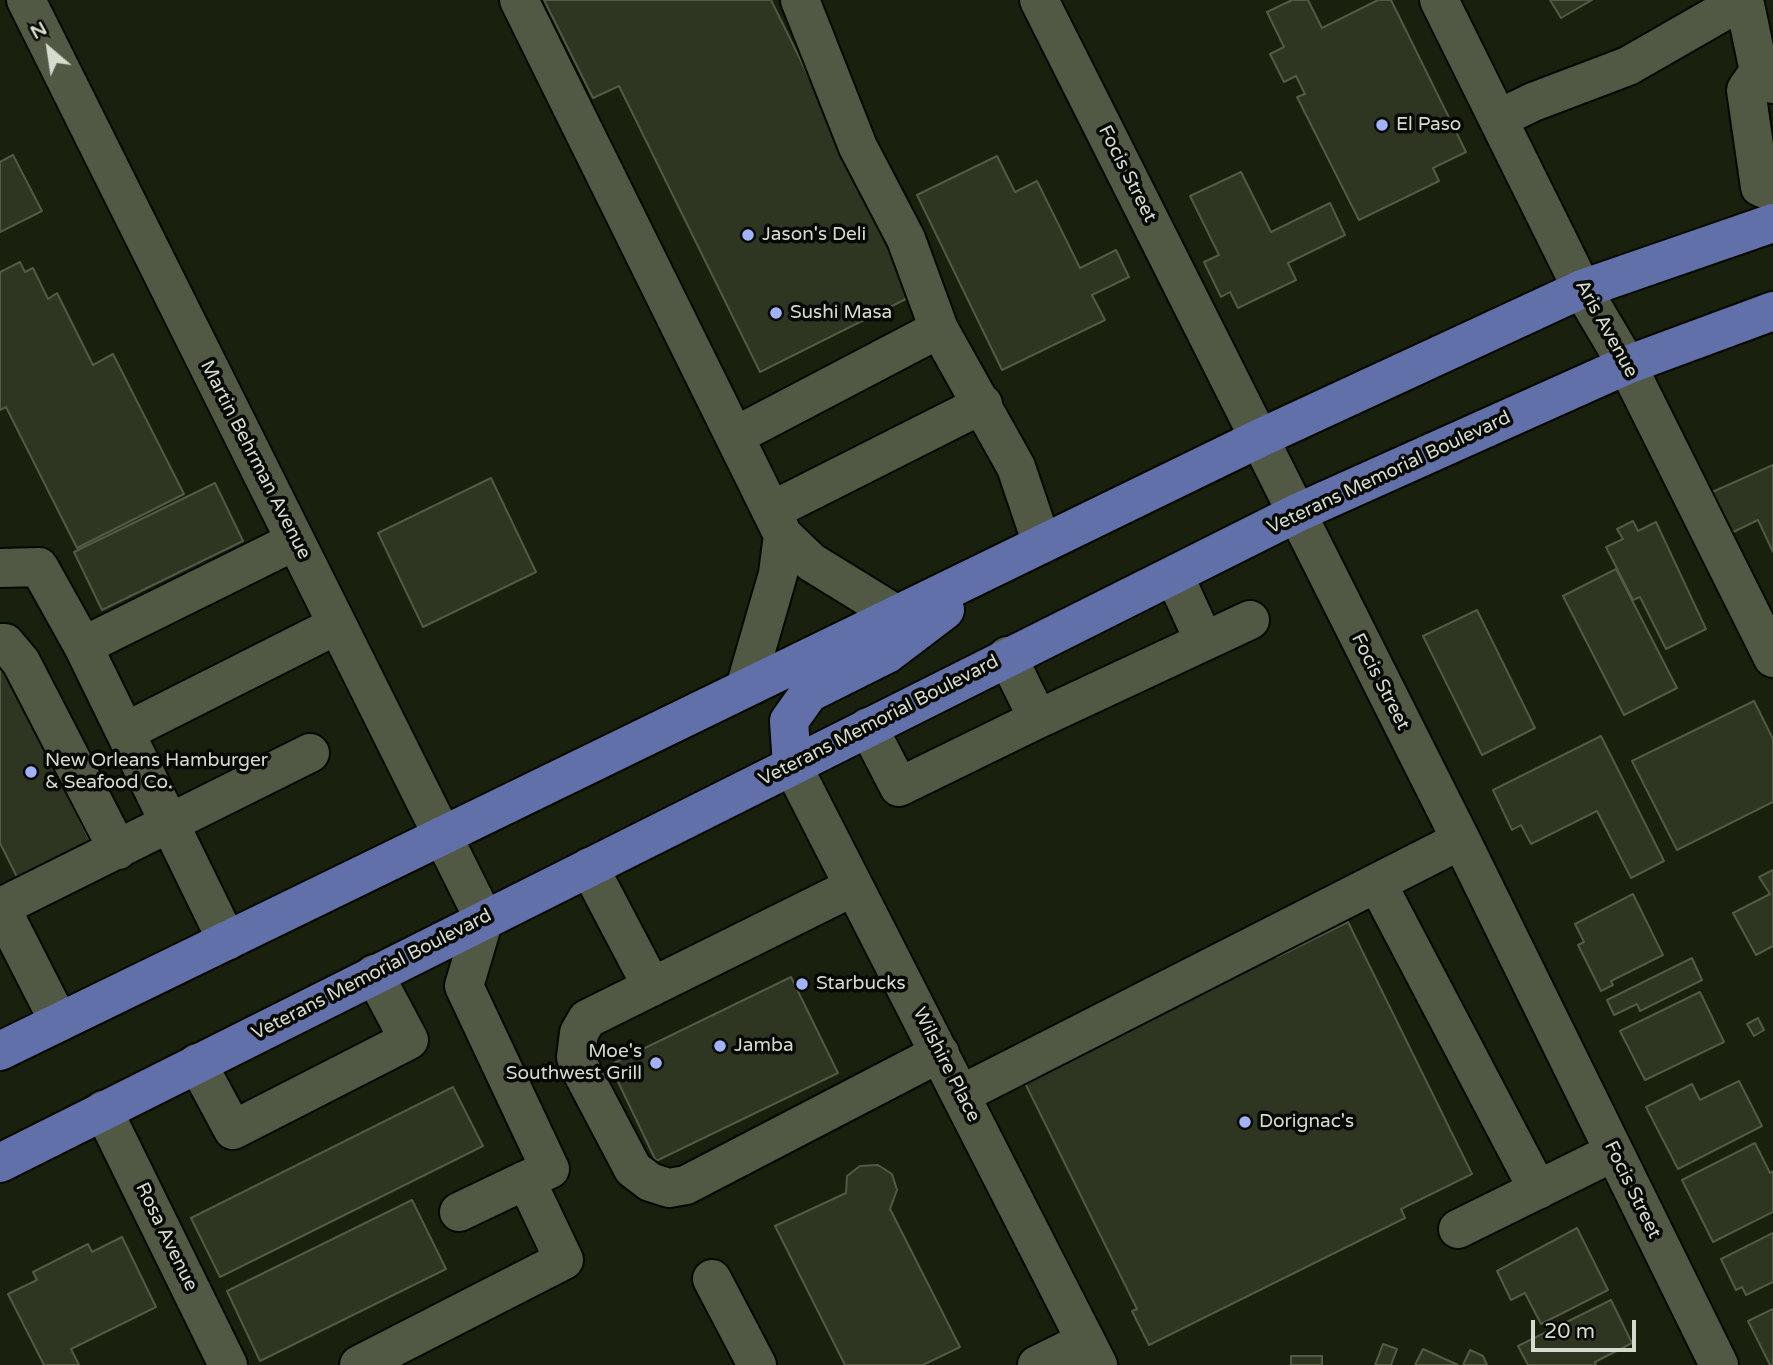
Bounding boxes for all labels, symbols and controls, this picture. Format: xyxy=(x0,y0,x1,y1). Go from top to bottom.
north arrow xyxy=(14,14,84,84)
text: N xyxy=(27,17,51,44)
place label: El Paso xyxy=(1396,114,1461,136)
marker: El Paso xyxy=(1374,117,1390,133)
street label: Focis Street xyxy=(1093,122,1161,226)
place label: Jason's Deli xyxy=(762,224,866,246)
marker: Jason's Deli xyxy=(740,227,756,243)
street label: Aris Avenue xyxy=(1570,276,1642,382)
place label: Sushi Masa xyxy=(790,302,892,324)
marker: Sushi Masa xyxy=(768,305,784,321)
street label: Martin Behrman Avenue xyxy=(195,357,315,563)
street label: Veterans Memorial Boulevard xyxy=(1264,407,1514,539)
street label: Focis Street xyxy=(1346,630,1414,734)
street label: Veterans Memorial Boulevard xyxy=(755,651,1003,791)
place label: New Orleans Hamburger & Seafood Co. xyxy=(45,750,268,794)
marker: New Orleans Hamburger & Seafood Co. xyxy=(23,764,39,780)
street label: Veterans Memorial Boulevard xyxy=(248,905,496,1045)
place label: Starbucks xyxy=(816,973,906,995)
marker: Starbucks xyxy=(794,976,810,992)
street label: Wilshire Place xyxy=(907,1004,985,1126)
place label: Jamba xyxy=(734,1035,794,1057)
marker: Jamba xyxy=(712,1038,728,1054)
place label: Moe's Southwest Grill xyxy=(506,1041,642,1085)
marker: Moe's Southwest Grill xyxy=(648,1055,664,1071)
place label: Dorignac's xyxy=(1259,1111,1354,1133)
marker: Dorignac's xyxy=(1237,1114,1253,1130)
street label: Focis Street xyxy=(1599,1138,1665,1242)
street label: Rosa Avenue xyxy=(130,1179,202,1295)
scale bar xyxy=(1535,1306,1640,1350)
text: 20 m xyxy=(1544,1319,1595,1344)

